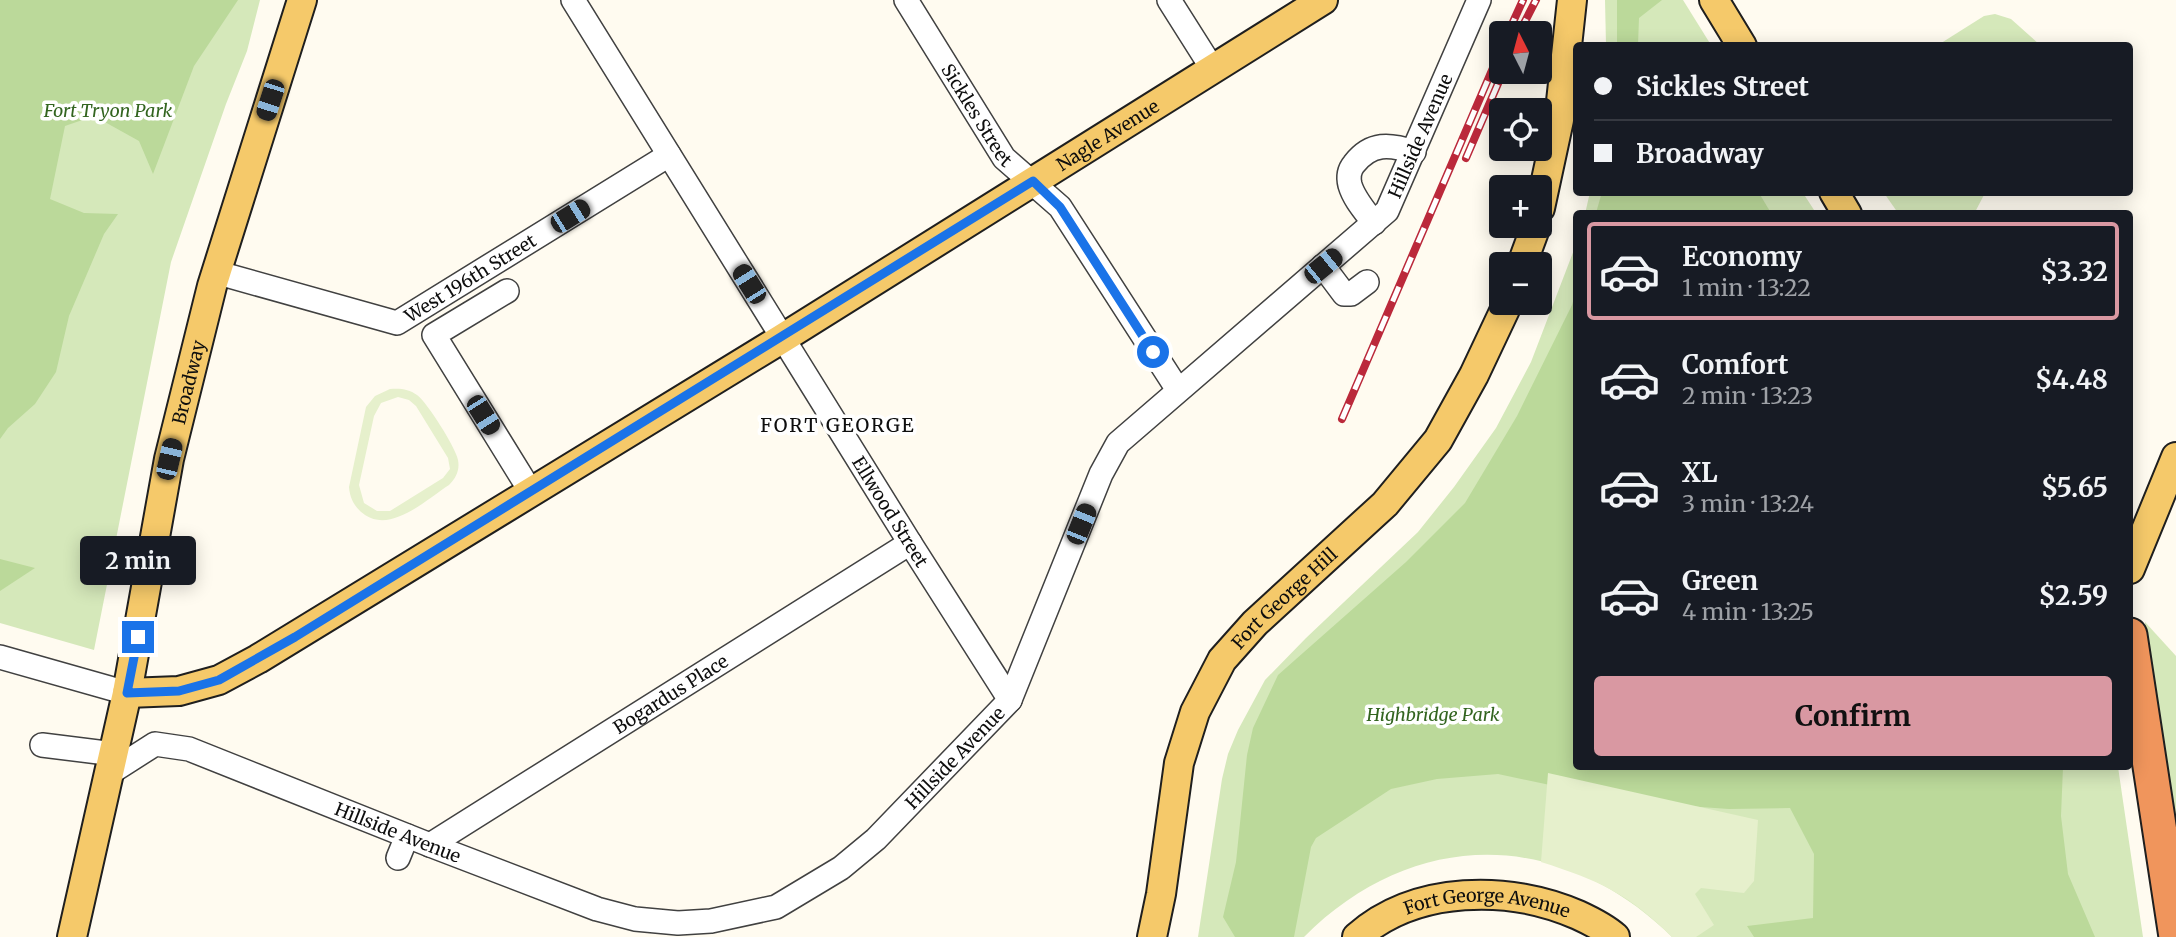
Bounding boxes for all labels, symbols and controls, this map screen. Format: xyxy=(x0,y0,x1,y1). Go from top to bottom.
north arrow xyxy=(1489,21,1552,84)
map controls xyxy=(1489,21,1552,315)
street label: Sickles Street xyxy=(937,59,1017,171)
street label: Hillside Avenue xyxy=(1383,70,1457,202)
text: Sickles Street xyxy=(1636,70,1809,103)
car xyxy=(254,77,287,123)
street label: Nagle Avenue xyxy=(1052,94,1163,176)
button: locate xyxy=(1489,98,1552,161)
park label: Fort Tryon Park xyxy=(43,99,172,122)
text: Broadway xyxy=(1636,137,1764,170)
button: + xyxy=(1489,175,1552,238)
car xyxy=(547,196,594,236)
street label: West 196th Street xyxy=(399,229,540,328)
icon: car xyxy=(1598,240,1661,303)
text: Economy xyxy=(1682,240,1802,273)
car xyxy=(1301,245,1346,287)
button: − xyxy=(1489,252,1552,315)
text: $3.32 xyxy=(2041,255,2108,288)
car xyxy=(729,261,770,307)
text: 1 min · 13:22 xyxy=(1682,273,1811,302)
route start xyxy=(1137,336,1169,368)
street label: Broadway xyxy=(167,337,210,427)
icon: car xyxy=(1598,348,1661,411)
text: Comfort xyxy=(1682,348,1788,381)
text: $4.48 xyxy=(2035,363,2108,396)
text: 2 min · 13:23 xyxy=(1682,381,1813,410)
car xyxy=(463,392,504,438)
district label: FORT GEORGE xyxy=(760,413,916,437)
car xyxy=(155,436,184,482)
street label: Ellwood Street xyxy=(847,452,934,571)
icon: car xyxy=(1598,456,1661,519)
text: XL xyxy=(1682,456,1718,489)
text: $5.65 xyxy=(2041,471,2108,504)
text: 3 min · 13:24 xyxy=(1682,489,1814,518)
car xyxy=(1064,501,1099,547)
callout: 2 min xyxy=(80,536,196,584)
street label: Fort George Hill xyxy=(1226,542,1342,653)
text: 2 min xyxy=(105,546,171,575)
icon: car xyxy=(1598,564,1661,627)
text: Green xyxy=(1682,564,1758,597)
text: $2.59 xyxy=(2038,579,2108,612)
text: 4 min · 13:25 xyxy=(1682,597,1814,626)
route end xyxy=(122,621,154,653)
street label: Bogardus Place xyxy=(609,649,732,738)
button: Confirm xyxy=(1594,676,2112,756)
street label: Hillside Avenue xyxy=(900,701,1009,813)
park label: Highbridge Park xyxy=(1365,703,1500,726)
street label: Hillside Avenue xyxy=(332,797,464,867)
street label: Fort George Avenue xyxy=(1400,883,1574,922)

